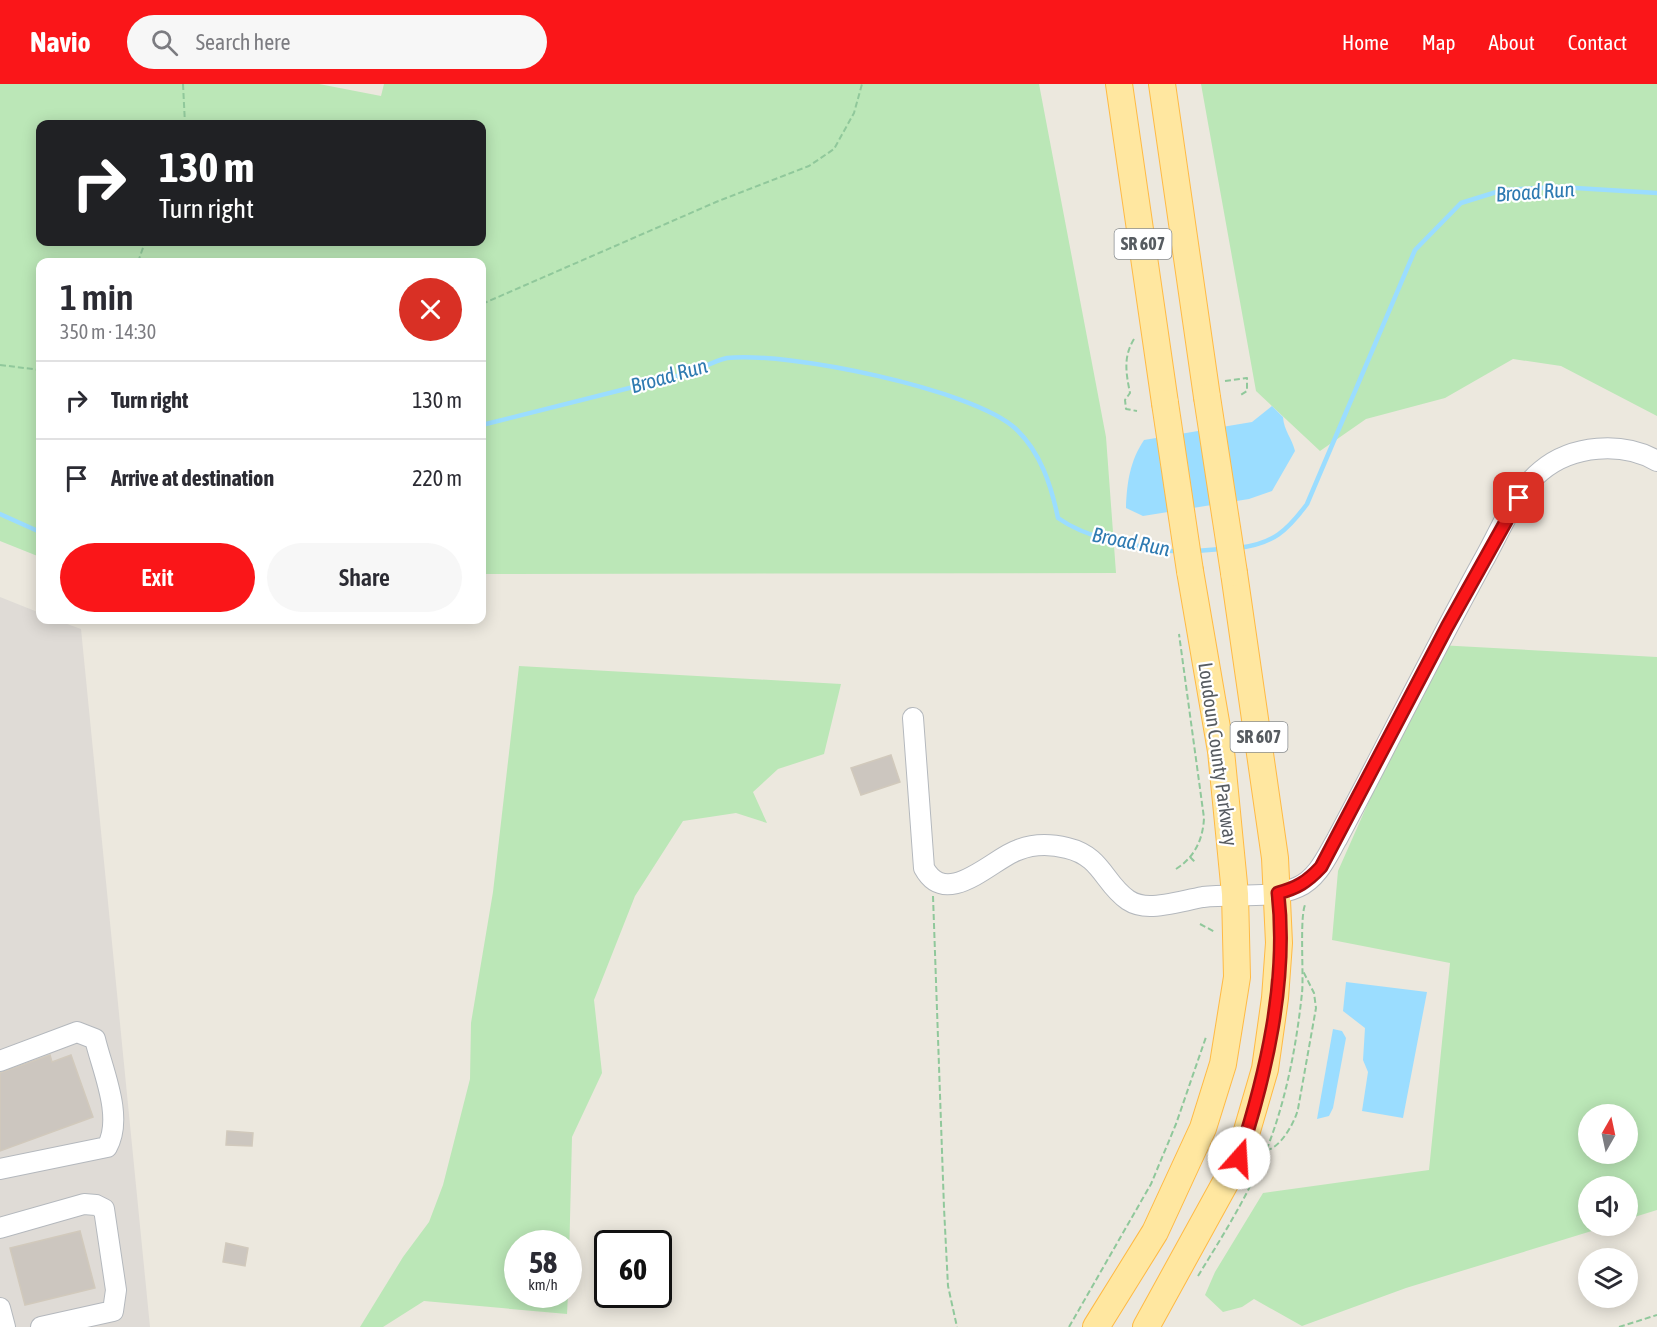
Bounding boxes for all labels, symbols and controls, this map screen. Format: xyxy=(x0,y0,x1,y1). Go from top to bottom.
search box xyxy=(127,15,547,69)
text: Navio xyxy=(30,26,91,58)
icon: search xyxy=(148,26,181,59)
text: Search here xyxy=(196,29,291,55)
text: Home xyxy=(1342,30,1389,54)
text: Map xyxy=(1422,30,1456,54)
text: About xyxy=(1489,30,1535,54)
text: Contact xyxy=(1568,30,1627,54)
text: 130 m xyxy=(159,143,254,191)
icon: right xyxy=(60,144,138,222)
water label: Broad Run xyxy=(1495,176,1575,206)
text: Turn right xyxy=(159,193,254,224)
road number: SR 607 xyxy=(1114,229,1172,259)
text: 1 min xyxy=(60,276,134,318)
button: close xyxy=(399,278,462,341)
text: 350 m · 14:30 xyxy=(60,320,156,343)
water label: Broad Run xyxy=(628,353,710,397)
icon: right xyxy=(60,384,93,417)
text: Turn right xyxy=(111,387,188,413)
text: 130 m xyxy=(412,387,462,413)
icon: arrive xyxy=(60,462,93,495)
text: Arrive at destination xyxy=(111,465,274,491)
text: 220 m xyxy=(412,465,462,491)
pin xyxy=(1493,472,1544,523)
icon: arrive xyxy=(1502,481,1535,514)
water label: Broad Run xyxy=(1090,522,1172,560)
button: Exit xyxy=(60,543,255,612)
button: Share xyxy=(267,543,462,612)
street label: Loudoun County Parkway xyxy=(1194,661,1243,847)
road number: SR 607 xyxy=(1230,722,1288,752)
north arrow xyxy=(1578,1104,1638,1164)
map controls xyxy=(1578,1104,1638,1308)
position arrow xyxy=(1207,1126,1271,1190)
button: sound xyxy=(1578,1176,1638,1236)
speed limit sign: 60 xyxy=(594,1230,672,1308)
text: 58 xyxy=(529,1245,557,1279)
button: layers xyxy=(1578,1248,1638,1308)
text: km/h xyxy=(528,1276,558,1293)

